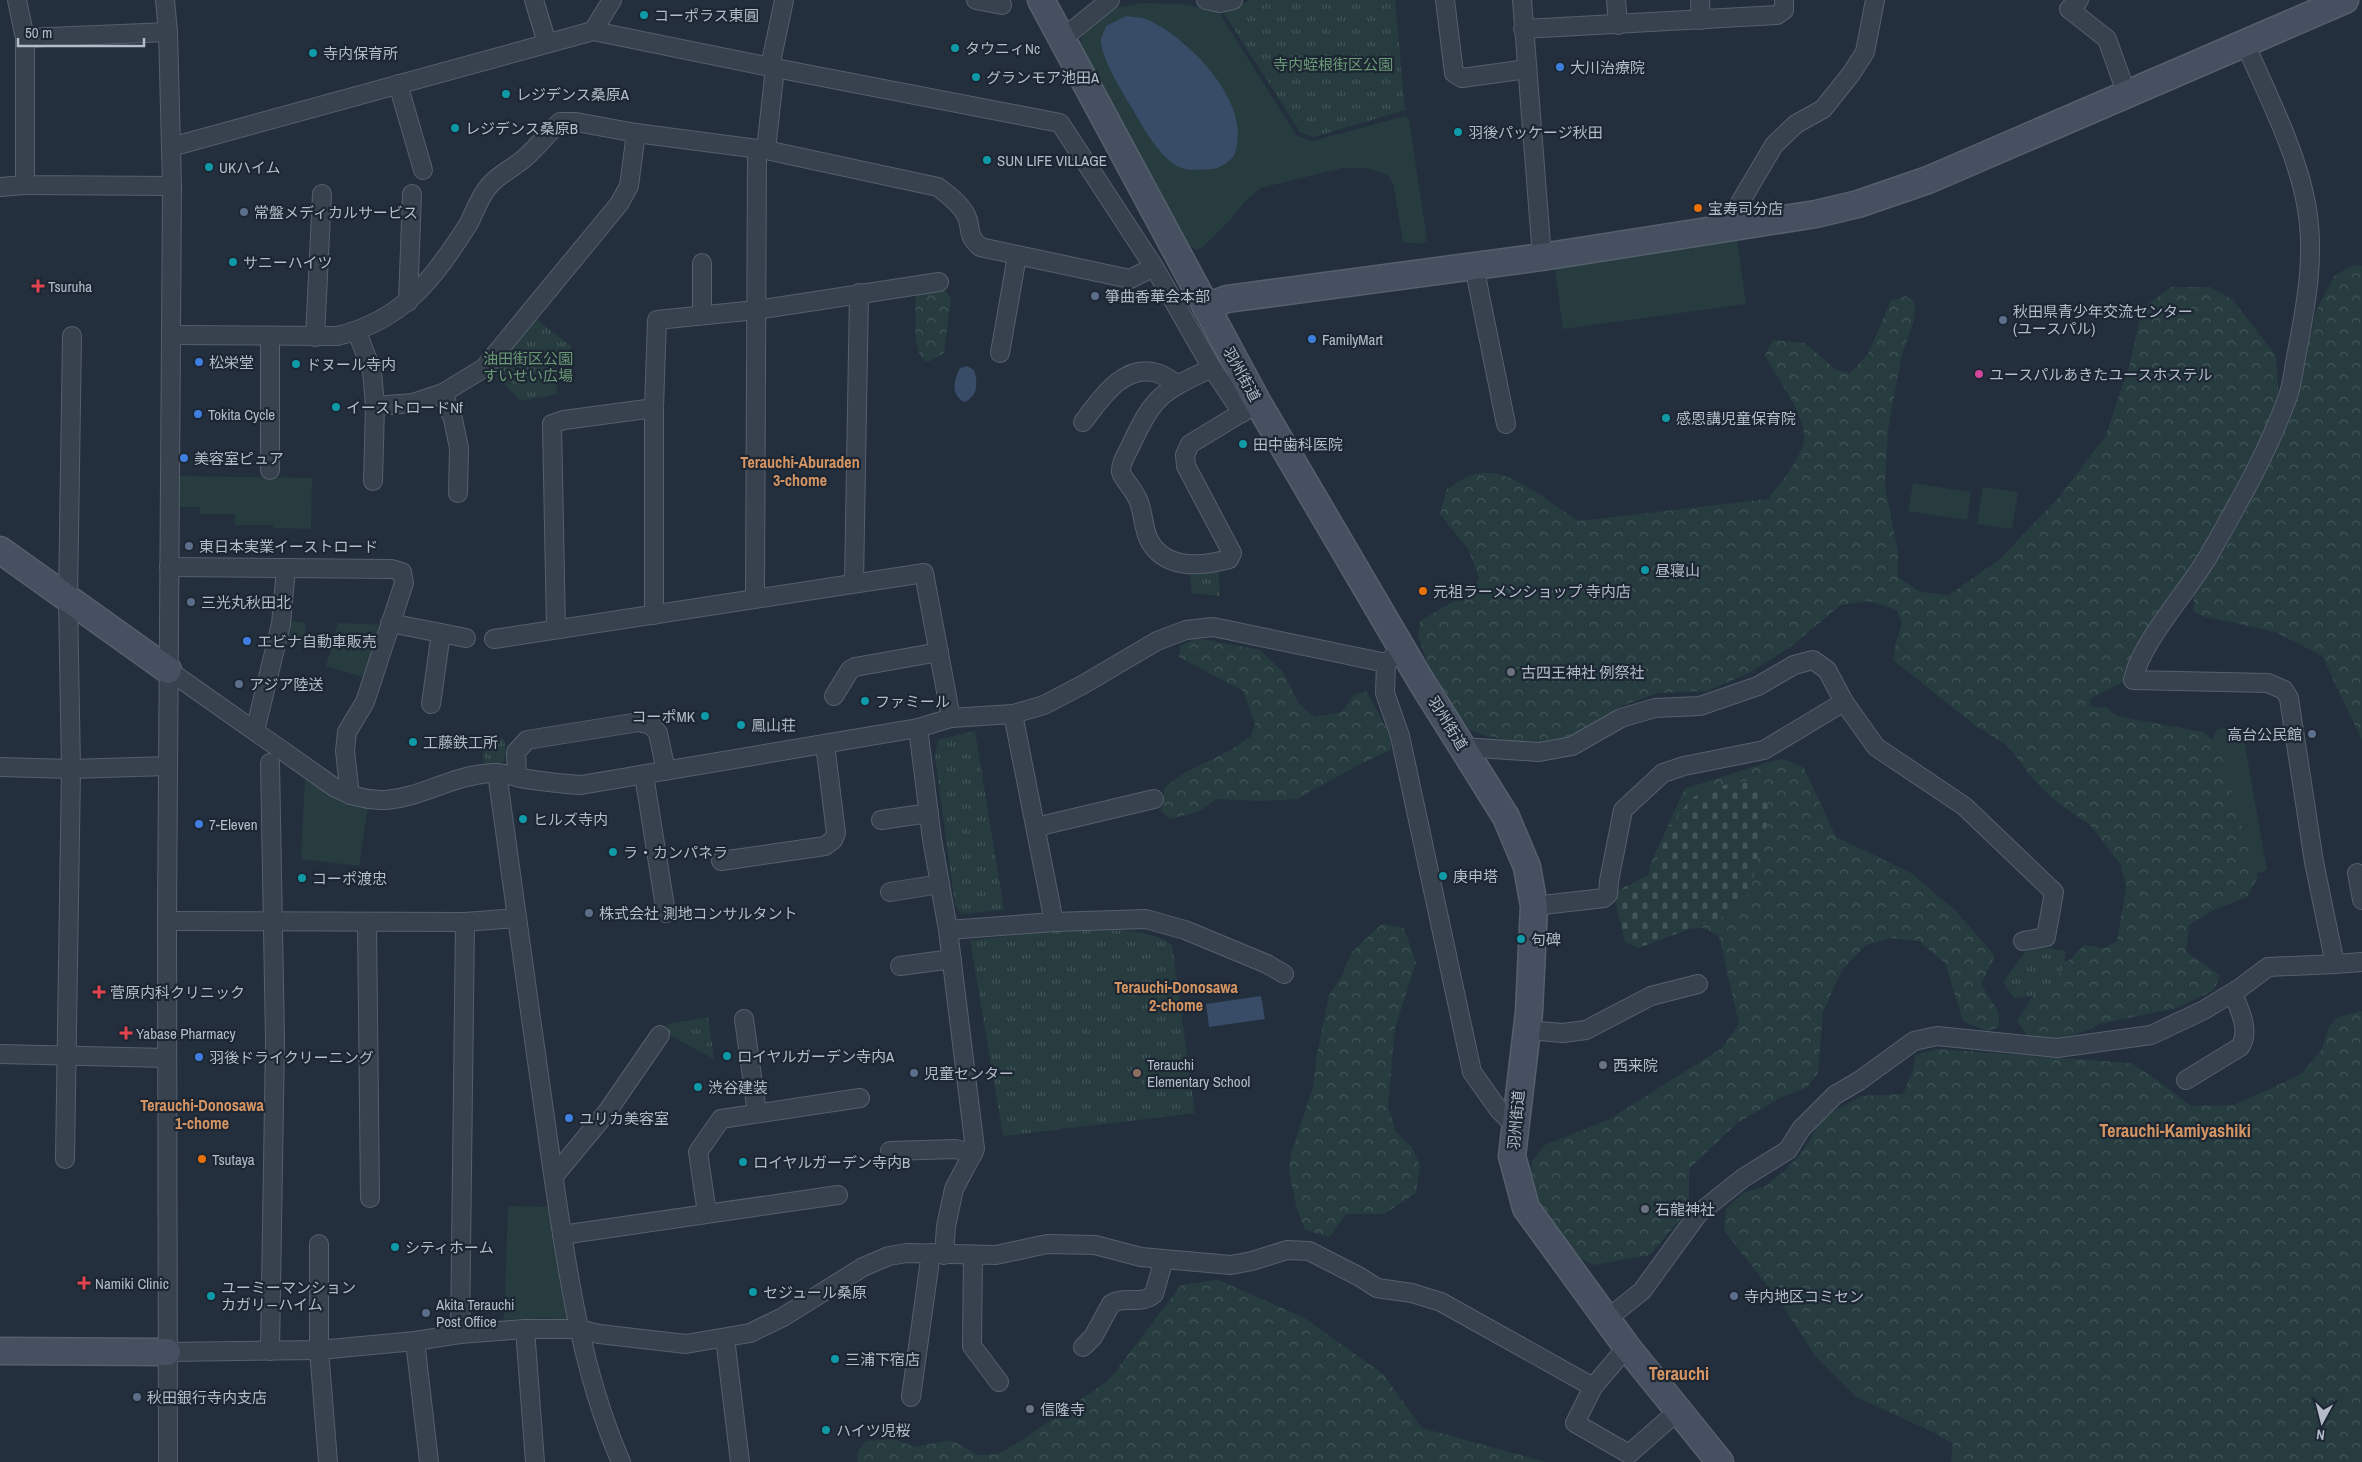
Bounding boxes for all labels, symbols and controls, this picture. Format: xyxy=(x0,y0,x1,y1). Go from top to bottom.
place label: コーポラス東圓 xyxy=(654,5,759,26)
marker: コーポラス東圓 xyxy=(638,9,650,21)
scale bar xyxy=(18,15,144,47)
text: 50 m xyxy=(25,22,52,43)
place label: タウニィNc xyxy=(965,38,1040,59)
marker: タウニィNc xyxy=(949,42,961,54)
place label: 寺内保育所 xyxy=(323,43,398,64)
marker: 寺内保育所 xyxy=(307,47,319,59)
park label: 寺内蛭根街区公園 xyxy=(1273,54,1393,75)
place label: 大川治療院 xyxy=(1570,57,1645,78)
marker: 大川治療院 xyxy=(1554,61,1566,73)
place label: グランモア池田A xyxy=(986,67,1100,88)
marker: グランモア池田A xyxy=(970,71,982,83)
place label: レジデンス桑原A xyxy=(516,84,630,105)
marker: レジデンス桑原A xyxy=(500,88,512,100)
place label: レジデンス桑原B xyxy=(465,118,578,139)
marker: レジデンス桑原B xyxy=(449,122,461,134)
place label: 羽後パッケージ秋田 xyxy=(1468,122,1603,143)
marker: 羽後パッケージ秋田 xyxy=(1452,126,1464,138)
place label: SUN LIFE VILLAGE xyxy=(997,150,1107,171)
marker: SUN LIFE VILLAGE xyxy=(981,154,993,166)
place label: UKハイム xyxy=(219,157,281,178)
marker: UKハイム xyxy=(203,161,215,173)
place label: 宝寿司分店 xyxy=(1708,198,1783,219)
place label: 常盤メディカルサービス xyxy=(254,202,418,223)
marker: 宝寿司分店 xyxy=(1692,202,1704,214)
marker: 常盤メディカルサービス xyxy=(238,206,250,218)
place label: サニーハイツ xyxy=(243,252,332,273)
marker: サニーハイツ xyxy=(227,256,239,268)
place label: Tsuruha xyxy=(48,276,92,297)
marker: Tsuruha xyxy=(32,280,44,292)
place label: 箏曲香華会本部 xyxy=(1105,286,1210,307)
marker: 箏曲香華会本部 xyxy=(1089,290,1101,302)
place label: 秋田県青少年交流センター (ユースパル) xyxy=(2013,301,2193,339)
marker: 秋田県青少年交流センター (ユースパル) xyxy=(1997,314,2009,326)
place label: FamilyMart xyxy=(1322,329,1383,350)
marker: FamilyMart xyxy=(1306,333,1318,345)
street label: 羽州街道 xyxy=(1218,343,1266,405)
park label: 油田街区公園 すいせい広場 xyxy=(483,348,573,386)
place label: 松栄堂 xyxy=(209,352,254,373)
place label: ドヌール寺内 xyxy=(306,354,396,375)
marker: 松栄堂 xyxy=(193,356,205,368)
marker: ドヌール寺内 xyxy=(290,358,302,370)
place label: ユースパルあきたユースホステル xyxy=(1989,364,2213,385)
marker: ユースパルあきたユースホステル xyxy=(1973,368,1985,380)
place label: イーストロードNf xyxy=(346,397,463,418)
marker: イーストロードNf xyxy=(330,401,342,413)
place label: Tokita Cycle xyxy=(208,404,275,425)
marker: Tokita Cycle xyxy=(192,408,204,420)
place label: 感恩講児童保育院 xyxy=(1676,408,1796,429)
marker: 感恩講児童保育院 xyxy=(1660,412,1672,424)
place label: 田中歯科医院 xyxy=(1253,434,1343,455)
marker: 田中歯科医院 xyxy=(1237,438,1249,450)
place label: 美容室ピュア xyxy=(194,448,284,469)
district label: Terauchi-Aburaden 3-chome xyxy=(740,451,860,491)
marker: 美容室ピュア xyxy=(178,452,190,464)
place label: 東日本実業イーストロード xyxy=(199,536,378,557)
marker: 東日本実業イーストロード xyxy=(183,540,195,552)
place label: 昼寝山 xyxy=(1655,560,1700,581)
marker: 昼寝山 xyxy=(1639,564,1651,576)
place label: 元祖ラーメンショップ 寺内店 xyxy=(1433,581,1631,602)
marker: 元祖ラーメンショップ 寺内店 xyxy=(1417,585,1429,597)
place label: 三光丸秋田北 xyxy=(201,592,291,613)
marker: 三光丸秋田北 xyxy=(185,596,197,608)
place label: エビナ自動車販売 xyxy=(257,631,377,652)
marker: エビナ自動車販売 xyxy=(241,635,253,647)
place label: 古四王神社 例祭社 xyxy=(1521,662,1644,683)
marker: 古四王神社 例祭社 xyxy=(1505,666,1517,678)
place label: アジア陸送 xyxy=(249,674,323,695)
marker: アジア陸送 xyxy=(233,678,245,690)
place label: ファミール xyxy=(875,691,950,712)
street label: 羽州街道 xyxy=(1423,692,1473,754)
marker: ファミール xyxy=(859,695,871,707)
place label: コーポMK xyxy=(632,706,696,727)
marker: コーポMK xyxy=(699,710,711,722)
place label: 鳳山荘 xyxy=(751,715,796,736)
marker: 鳳山荘 xyxy=(735,719,747,731)
place label: 高台公民館 xyxy=(2227,724,2302,745)
marker: 高台公民館 xyxy=(2306,728,2318,740)
place label: 工藤鉄工所 xyxy=(423,732,498,753)
marker: 工藤鉄工所 xyxy=(407,736,419,748)
place label: ヒルズ寺内 xyxy=(533,809,608,830)
marker: ヒルズ寺内 xyxy=(517,813,529,825)
place label: 7-Eleven xyxy=(209,814,258,835)
marker: 7-Eleven xyxy=(193,818,205,830)
place label: ラ・カンパネラ xyxy=(623,842,728,863)
marker: ラ・カンパネラ xyxy=(607,846,619,858)
place label: 庚申塔 xyxy=(1453,866,1498,887)
place label: コーポ渡忠 xyxy=(312,868,387,889)
marker: 庚申塔 xyxy=(1437,870,1449,882)
marker: コーポ渡忠 xyxy=(296,872,308,884)
place label: 株式会社 測地コンサルタント xyxy=(599,903,797,924)
marker: 株式会社 測地コンサルタント xyxy=(583,907,595,919)
place label: 句碑 xyxy=(1531,929,1561,950)
marker: 句碑 xyxy=(1515,933,1527,945)
district label: Terauchi-Donosawa 2-chome xyxy=(1114,976,1239,1016)
place label: 菅原内科クリニック xyxy=(110,982,245,1003)
marker: 菅原内科クリニック xyxy=(92,985,106,999)
place label: Yabase Pharmacy xyxy=(136,1023,236,1044)
marker: Yabase Pharmacy xyxy=(120,1027,132,1039)
place label: ロイヤルガーデン寺内A xyxy=(737,1046,895,1067)
place label: 羽後ドライクリーニング xyxy=(209,1047,374,1068)
marker: ロイヤルガーデン寺内A xyxy=(721,1050,733,1062)
marker: 羽後ドライクリーニング xyxy=(193,1051,205,1063)
place label: Terauchi Elementary School xyxy=(1147,1054,1250,1092)
place label: 西来院 xyxy=(1613,1055,1658,1076)
marker: 西来院 xyxy=(1597,1059,1609,1071)
place label: 児童センター xyxy=(924,1063,1014,1084)
marker: 児童センター xyxy=(908,1067,920,1079)
marker: Terauchi Elementary School xyxy=(1131,1067,1143,1079)
place label: 渋谷建装 xyxy=(708,1077,768,1098)
marker: 渋谷建装 xyxy=(692,1081,704,1093)
street label: 羽州街道 xyxy=(1503,1089,1529,1151)
district label: Terauchi-Donosawa 1-chome xyxy=(140,1094,265,1134)
place label: ユリカ美容室 xyxy=(579,1108,669,1129)
marker: ユリカ美容室 xyxy=(563,1112,575,1124)
district label: Terauchi-Kamiyashiki xyxy=(2099,1118,2251,1143)
place label: Tsutaya xyxy=(212,1149,255,1170)
place label: ロイヤルガーデン寺内B xyxy=(753,1152,910,1173)
marker: Tsutaya xyxy=(196,1153,208,1165)
marker: ロイヤルガーデン寺内B xyxy=(737,1156,749,1168)
place label: 石龍神社 xyxy=(1655,1199,1715,1220)
marker: 石龍神社 xyxy=(1639,1203,1651,1215)
place label: シティホーム xyxy=(405,1237,494,1258)
marker: シティホーム xyxy=(389,1241,401,1253)
place label: Namiki Clinic xyxy=(95,1273,169,1294)
marker: Namiki Clinic xyxy=(77,1276,91,1290)
place label: ユーミーマンション カガリ―ハイム xyxy=(221,1277,356,1315)
place label: セジュール桑原 xyxy=(763,1282,867,1303)
marker: セジュール桑原 xyxy=(747,1286,759,1298)
place label: 寺内地区コミセン xyxy=(1744,1286,1864,1307)
marker: ユーミーマンション カガリ―ハイム xyxy=(205,1290,217,1302)
marker: 寺内地区コミセン xyxy=(1728,1290,1740,1302)
place label: Akita Terauchi Post Office xyxy=(435,1294,514,1332)
marker: Akita Terauchi Post Office xyxy=(420,1307,432,1319)
place label: 三浦下宿店 xyxy=(845,1349,920,1370)
marker: 三浦下宿店 xyxy=(829,1353,841,1365)
district label: Terauchi xyxy=(1649,1361,1709,1386)
place label: 秋田銀行寺内支店 xyxy=(147,1387,267,1408)
marker: 秋田銀行寺内支店 xyxy=(131,1391,143,1403)
north arrow xyxy=(2297,1397,2347,1447)
place label: 信隆寺 xyxy=(1040,1399,1085,1420)
marker: 信隆寺 xyxy=(1024,1403,1036,1415)
place label: ハイツ児桜 xyxy=(836,1420,911,1441)
marker: ハイツ児桜 xyxy=(820,1424,832,1436)
text: N xyxy=(2315,1425,2326,1444)

